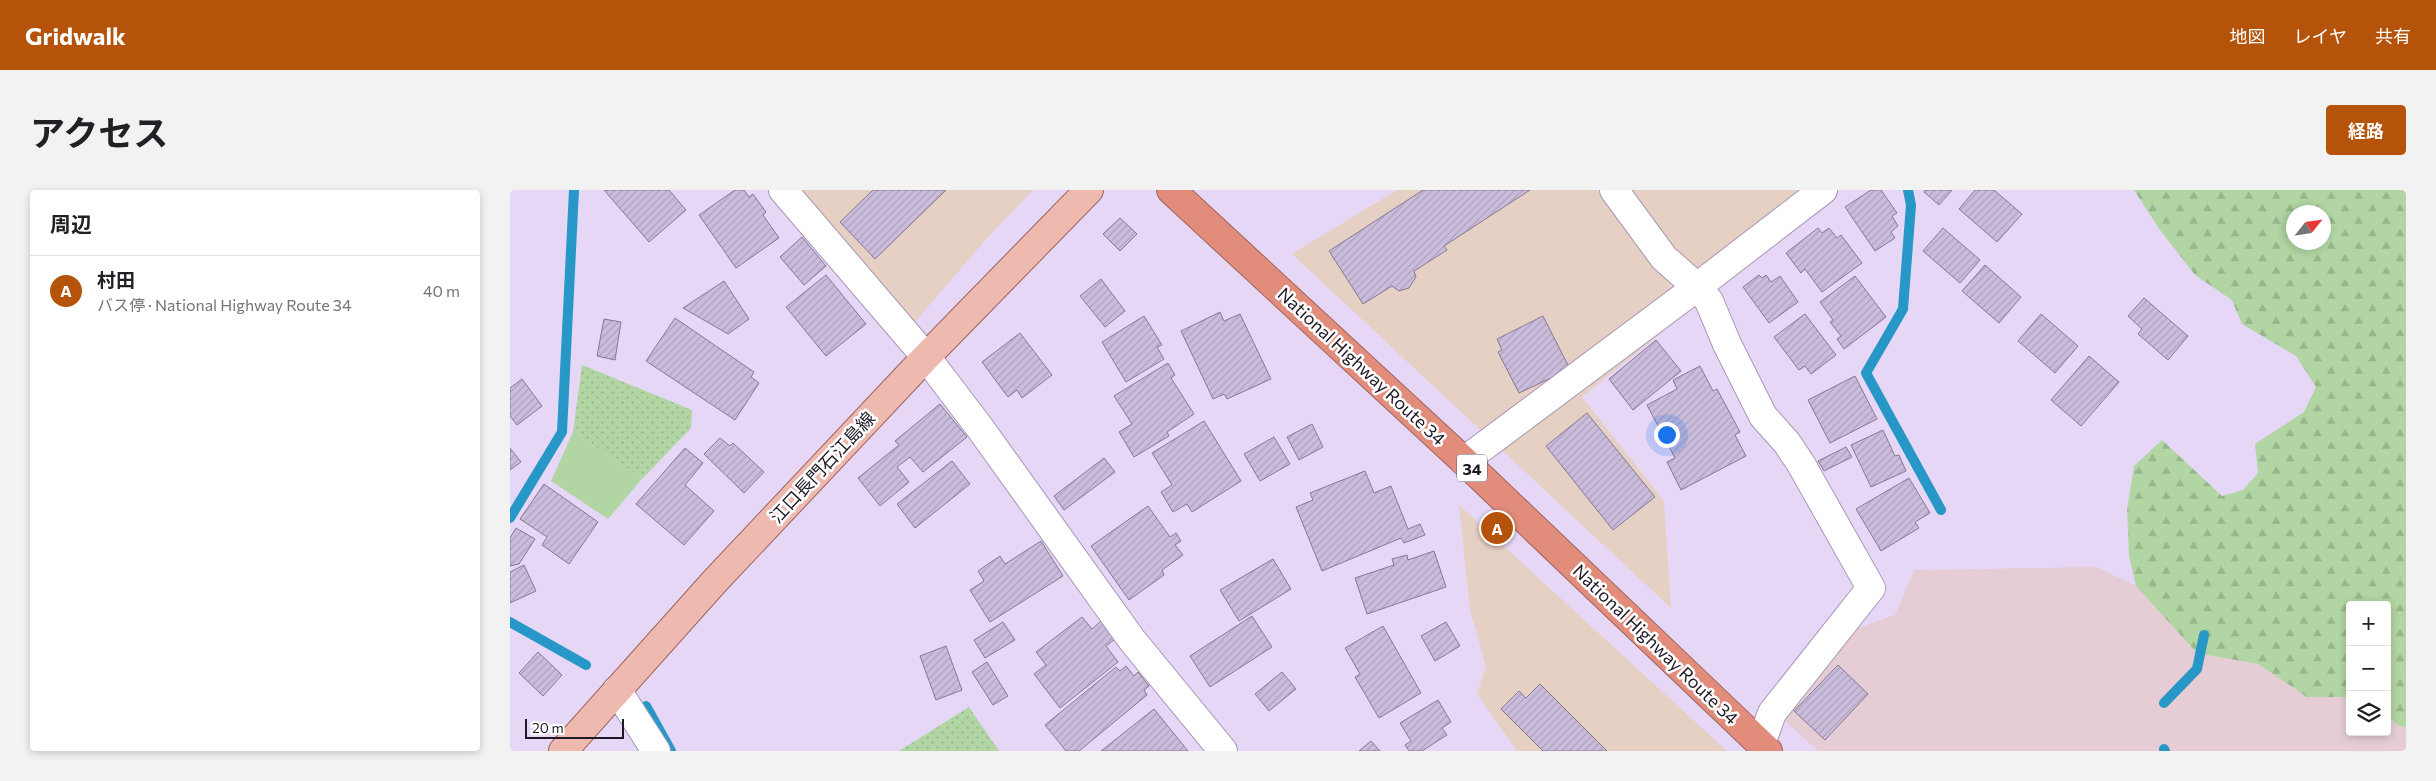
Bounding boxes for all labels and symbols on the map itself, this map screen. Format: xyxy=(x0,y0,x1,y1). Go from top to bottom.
north arrow xyxy=(2286,205,2331,250)
street label: National Highway Route 34 xyxy=(1274,283,1451,450)
street label: 江口長門石江島線 xyxy=(765,407,879,527)
your location xyxy=(1654,422,1680,448)
road number: 34 xyxy=(1457,454,1487,482)
pin: A xyxy=(1481,509,1513,547)
street label: National Highway Route 34 xyxy=(1569,559,1743,729)
scale bar xyxy=(525,716,624,739)

